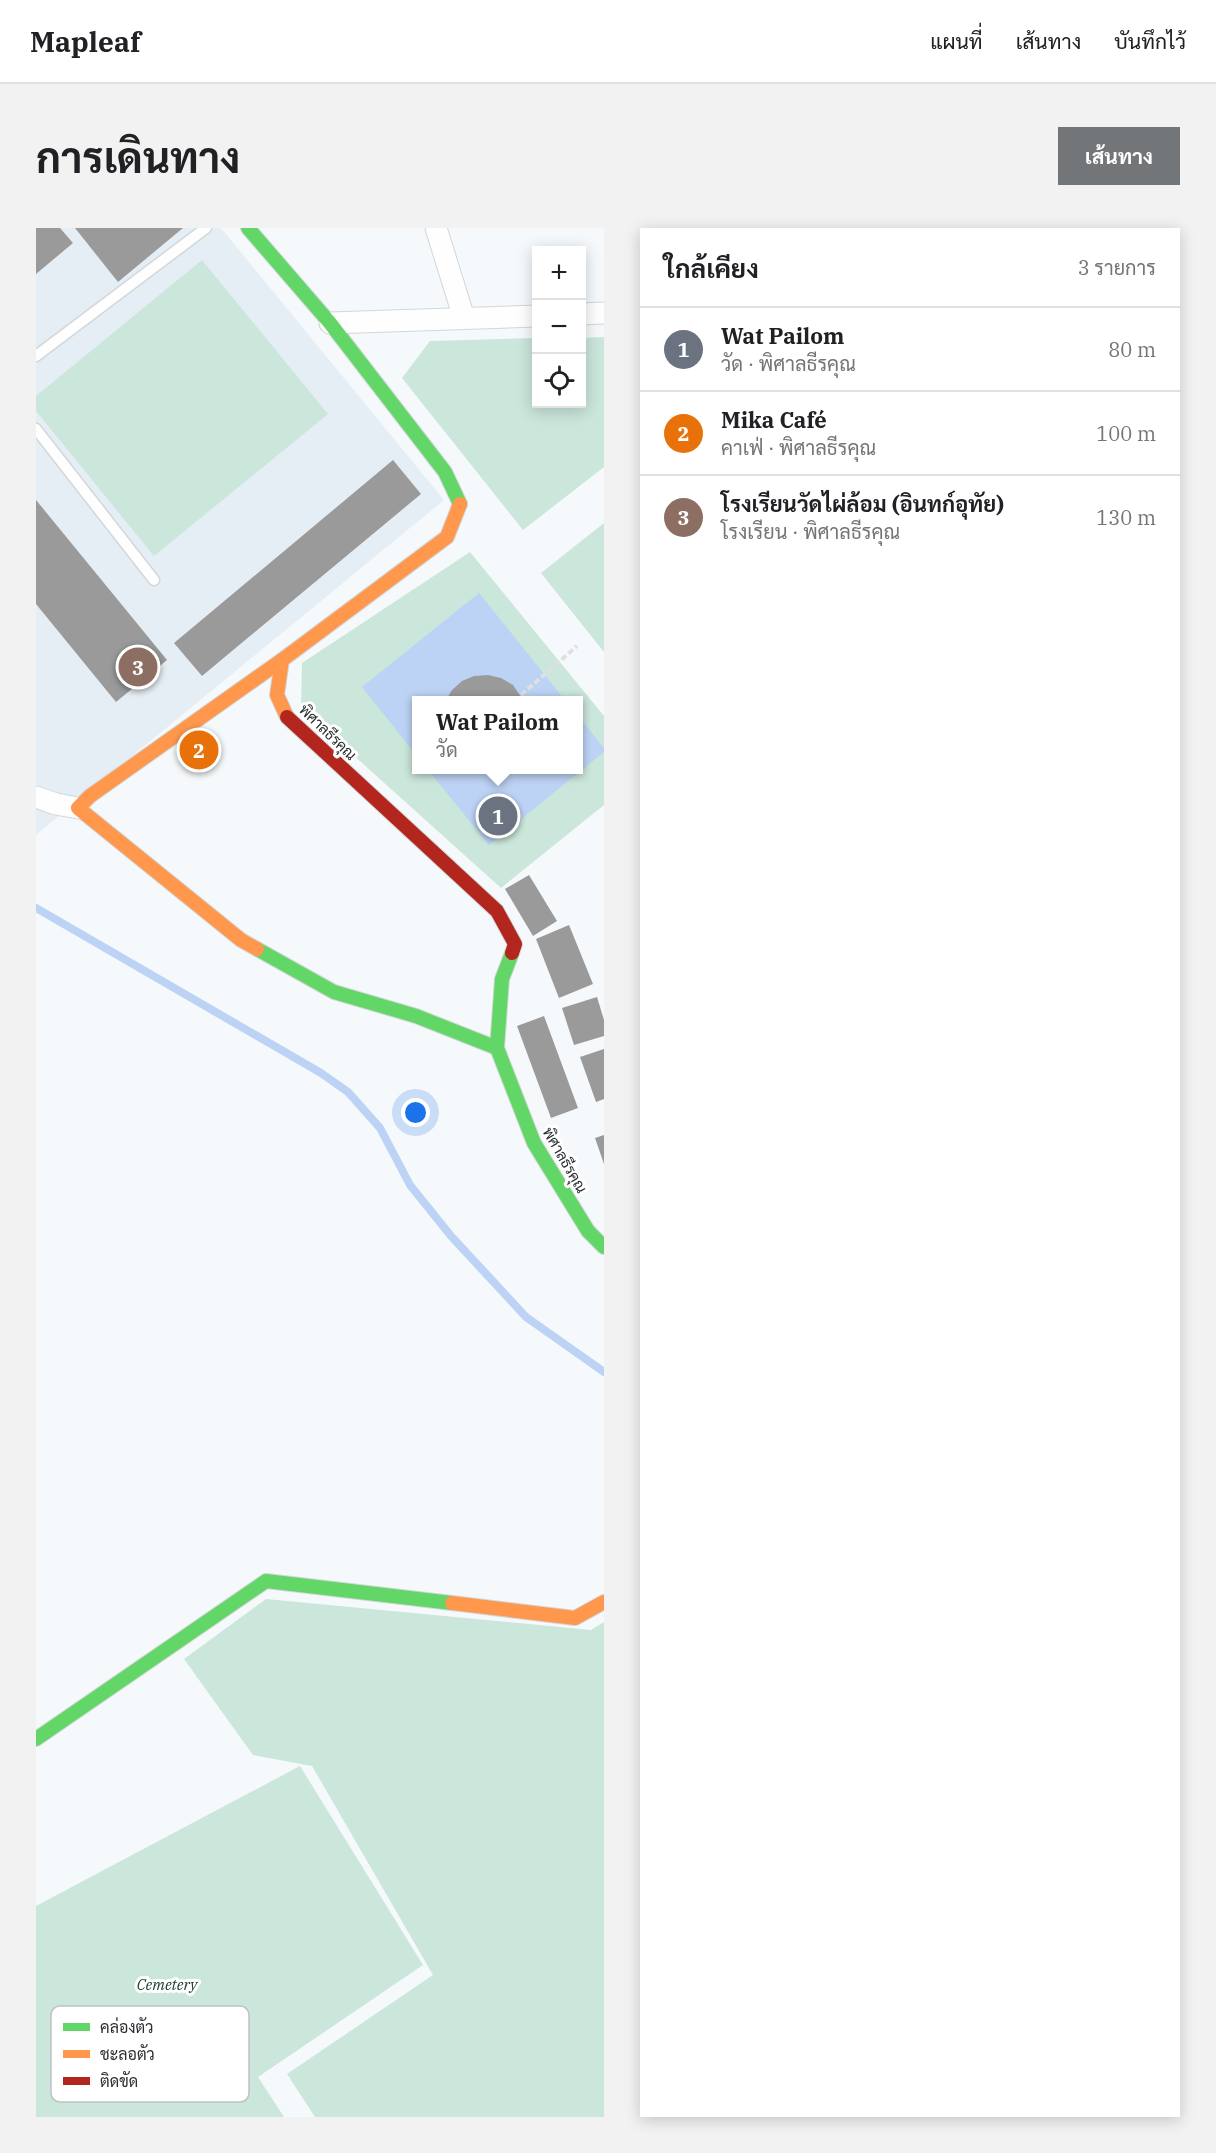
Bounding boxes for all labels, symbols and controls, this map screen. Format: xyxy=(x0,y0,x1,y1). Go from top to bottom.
text: Mapleaf xyxy=(30,23,141,60)
text: แผนที่ xyxy=(930,27,983,55)
text: เส้นทาง xyxy=(1016,27,1081,55)
text: บันทึกไว้ xyxy=(1114,27,1186,55)
button: เส้นทาง xyxy=(1058,127,1180,185)
text: การเดินทาง xyxy=(36,130,240,185)
map controls xyxy=(532,246,586,408)
button: + xyxy=(532,246,586,300)
text: ใกล้เคียง xyxy=(664,251,759,285)
text: 3 รายการ xyxy=(1078,254,1156,281)
button: − xyxy=(532,300,586,354)
text: Wat Pailom xyxy=(721,321,844,350)
text: 1 xyxy=(678,336,690,363)
text: 80 m xyxy=(1108,336,1156,363)
text: วัด · พิศาลธีรคุณ xyxy=(721,350,856,377)
button: locate xyxy=(532,354,586,408)
text: Mika Café xyxy=(721,405,827,434)
text: 2 xyxy=(678,420,690,447)
text: 100 m xyxy=(1096,420,1156,447)
text: คาเฟ่ · พิศาลธีรคุณ xyxy=(721,434,876,461)
text: โรงเรียนวัดไผ่ล้อม (อินทก์อุทัย) xyxy=(721,489,1004,518)
text: 3 xyxy=(678,504,690,531)
text: 130 m xyxy=(1096,504,1156,531)
text: โรงเรียน · พิศาลธีรคุณ xyxy=(721,518,900,545)
pin: 3 xyxy=(118,644,158,690)
popup xyxy=(412,696,583,774)
street label: พิศาลธีรคุณ xyxy=(294,700,361,766)
text: Wat Pailom xyxy=(436,707,559,736)
pin: 2 xyxy=(180,728,218,772)
text: วัด xyxy=(436,736,458,763)
pin: 1 xyxy=(478,794,518,838)
your location xyxy=(401,1098,430,1127)
street label: พิศาลธีรคุณ xyxy=(537,1124,591,1197)
park label: Cemetery xyxy=(137,1975,198,1994)
legend xyxy=(51,2006,249,2102)
text: คล่องตัว xyxy=(100,2017,154,2037)
text: ชะลอตัว xyxy=(100,2044,155,2064)
text: ติดขัด xyxy=(100,2071,138,2091)

